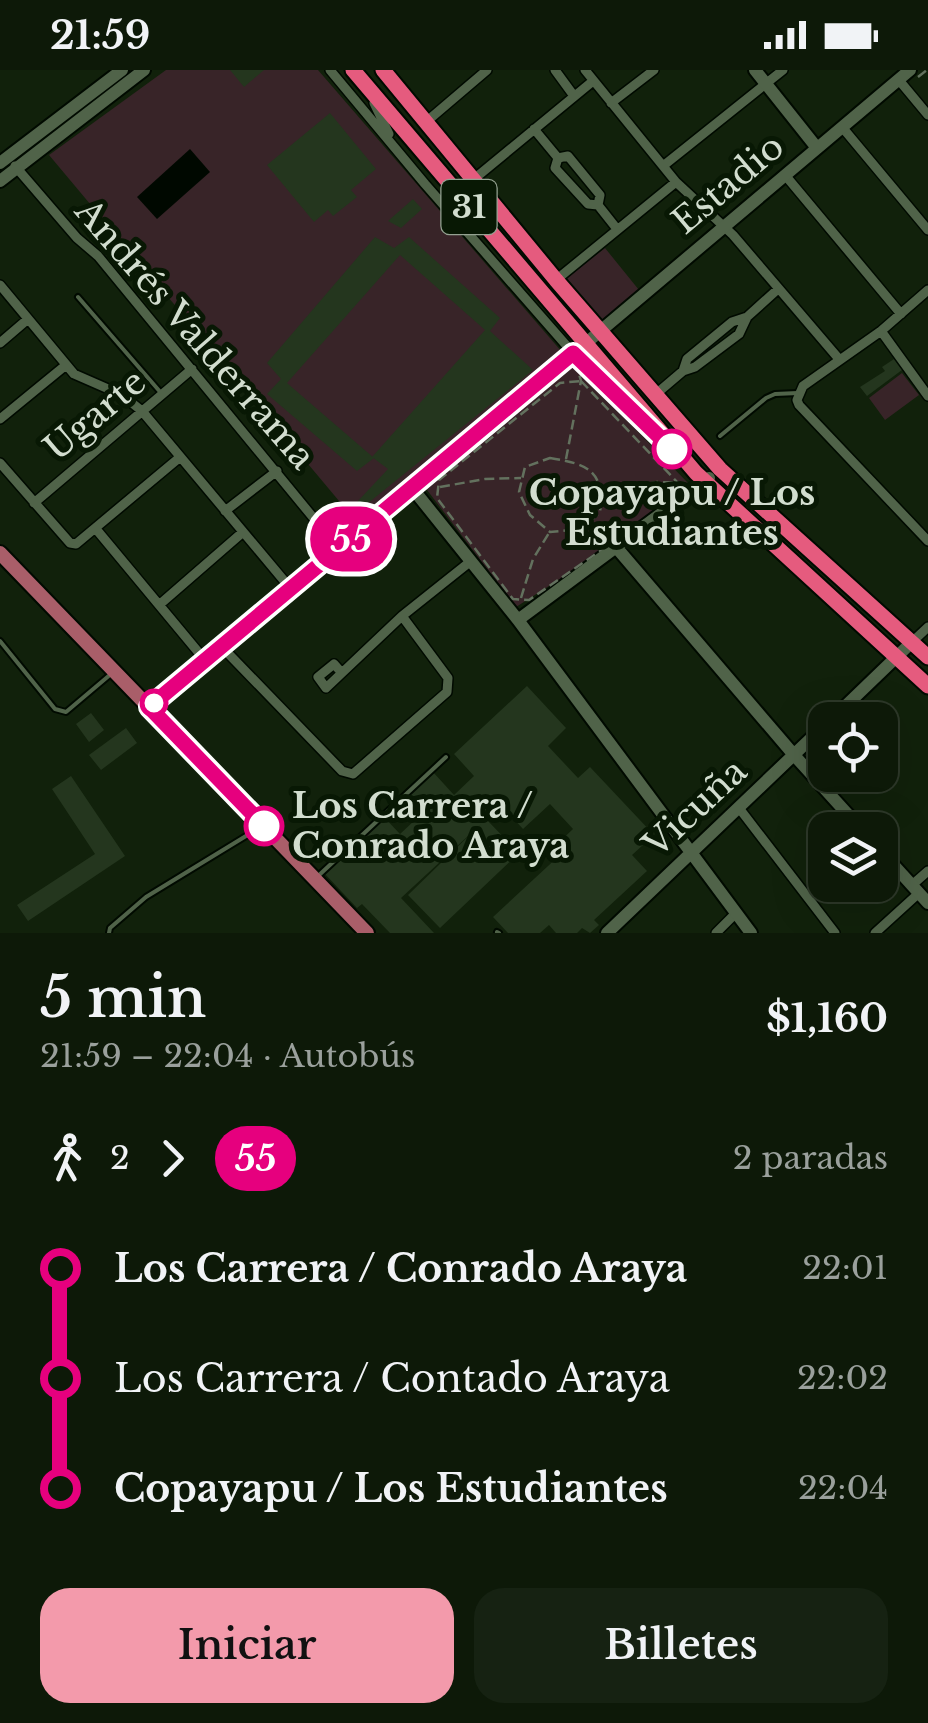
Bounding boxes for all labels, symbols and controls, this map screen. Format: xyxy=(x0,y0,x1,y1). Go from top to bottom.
text: 21:59 xyxy=(50,12,150,59)
street label: Estadio xyxy=(663,125,792,243)
road number: 31 xyxy=(442,180,496,234)
street label: Andrés Valderrama xyxy=(66,189,325,478)
street label: Ugarte xyxy=(35,360,154,469)
marker: Copayapu / Los Estudiantes xyxy=(653,430,691,468)
place label: Copayapu / Los Estudiantes xyxy=(529,471,815,554)
line badge: 55 xyxy=(306,506,396,572)
text: 55 xyxy=(330,518,372,561)
unlabelled marker xyxy=(141,690,167,716)
map controls xyxy=(808,702,898,902)
button: locate xyxy=(808,702,898,792)
street label: Vicuña xyxy=(634,749,755,867)
place label: Los Carrera / Conrado Araya xyxy=(292,784,569,867)
marker: Los Carrera / Conrado Araya xyxy=(245,807,283,845)
button: layers xyxy=(808,812,898,902)
text: 5 min xyxy=(40,964,206,1032)
text: $1,160 xyxy=(766,995,888,1042)
text: 21:59 – 22:04 · Autobús xyxy=(40,1036,415,1076)
icon: walk xyxy=(40,1131,95,1186)
icon: forward xyxy=(145,1131,200,1186)
text: 55 xyxy=(235,1137,276,1180)
text: 2 xyxy=(110,1138,130,1178)
text: 2 paradas xyxy=(733,1138,888,1178)
text: Los Carrera / Conrado Araya xyxy=(114,1245,687,1292)
text: 22:01 xyxy=(802,1248,888,1288)
text: Los Carrera / Contado Araya xyxy=(114,1355,670,1402)
text: 22:02 xyxy=(797,1358,888,1398)
text: Copayapu / Los Estudiantes xyxy=(114,1465,668,1512)
text: 22:04 xyxy=(798,1468,888,1508)
button: Iniciar xyxy=(40,1588,454,1703)
button: Billetes xyxy=(474,1588,888,1703)

